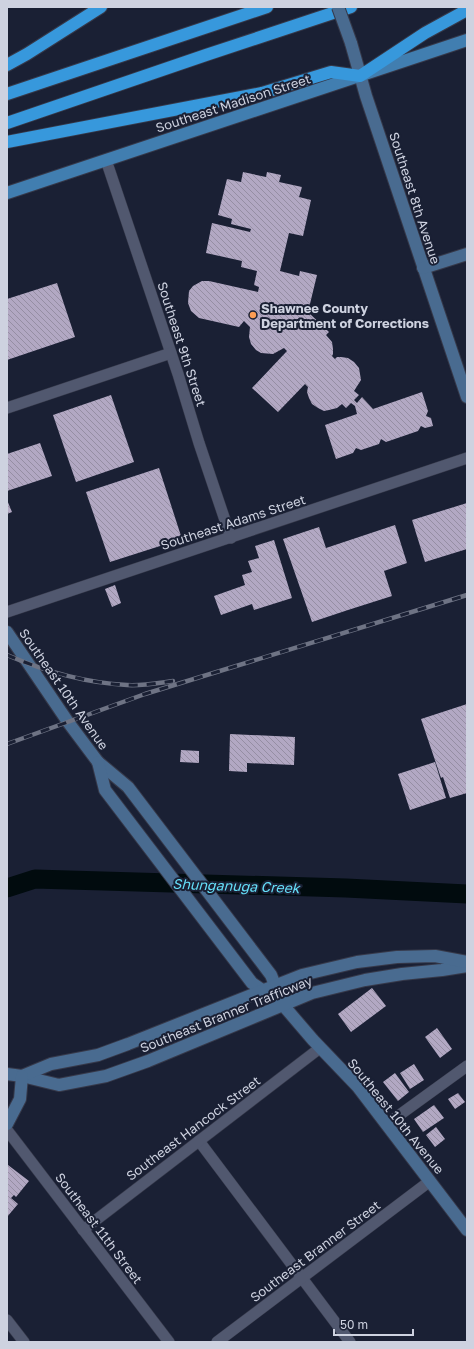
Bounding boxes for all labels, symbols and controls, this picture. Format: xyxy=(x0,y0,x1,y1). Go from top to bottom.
street label: Southeast Madison Street xyxy=(154,70,312,136)
street label: Southeast 8th Avenue xyxy=(386,130,444,266)
street label: Southeast 9th Street xyxy=(154,280,210,408)
place label: Shawnee County Department of Corrections xyxy=(261,300,429,331)
marker: Shawnee County Department of Corrections xyxy=(248,310,258,320)
street label: Southeast Adams Street xyxy=(159,491,307,553)
street label: Southeast 10th Avenue xyxy=(16,625,112,753)
water label: Shunganuga Creek xyxy=(172,875,302,896)
street label: Southeast Branner Trafficway xyxy=(138,972,315,1056)
street label: Southeast 10th Avenue xyxy=(344,1055,448,1177)
street label: Southeast Hancock Street xyxy=(123,1072,263,1184)
street label: Southeast 11th Street xyxy=(52,1169,146,1287)
street label: Southeast Branner Street xyxy=(247,1197,383,1305)
scale bar xyxy=(334,1311,413,1337)
text: 50 m xyxy=(340,1317,368,1332)

